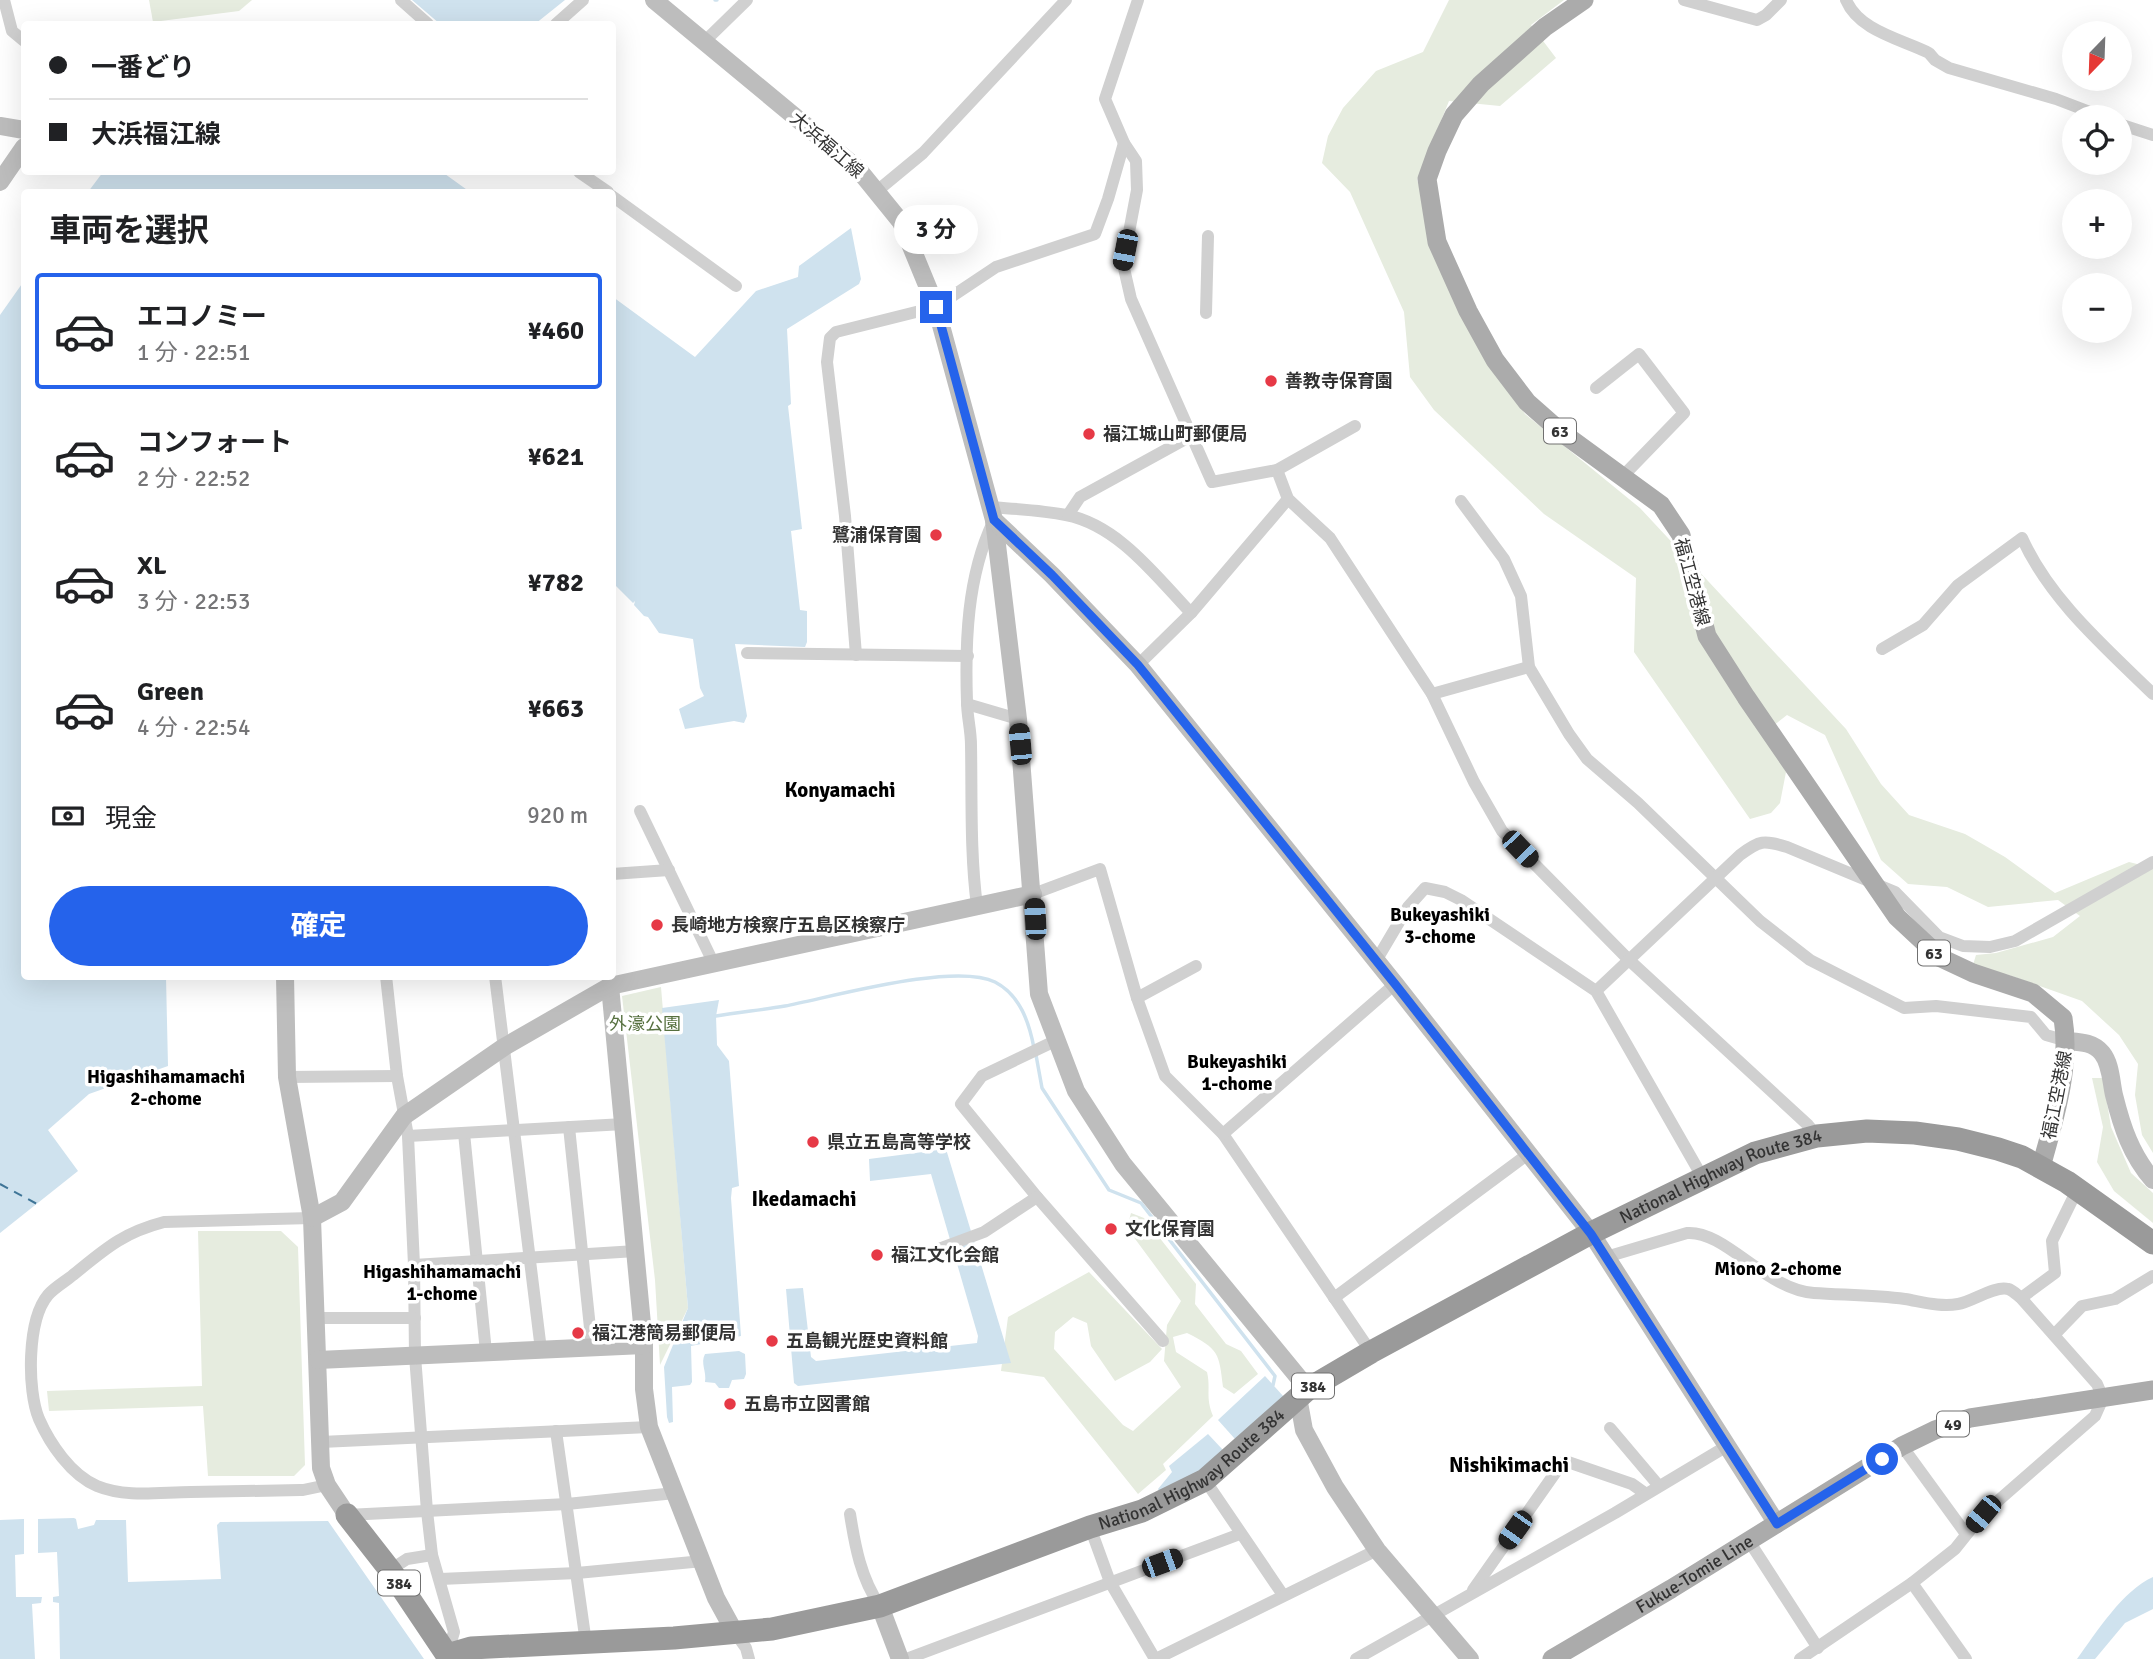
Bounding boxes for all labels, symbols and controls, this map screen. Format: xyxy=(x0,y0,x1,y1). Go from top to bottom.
north arrow xyxy=(2062,21,2132,91)
map controls xyxy=(2062,21,2132,343)
text: 一番どり xyxy=(91,52,195,84)
button: locate xyxy=(2062,105,2132,175)
street label: 大浜福江線 xyxy=(786,107,868,183)
text: 大浜福江線 xyxy=(91,119,221,151)
button: + xyxy=(2062,189,2132,259)
callout: 3 分 xyxy=(894,205,978,254)
text: 車両を選択 xyxy=(49,211,209,250)
text: 3 分 xyxy=(916,215,956,244)
car xyxy=(1111,227,1140,273)
button: − xyxy=(2062,273,2132,343)
route end xyxy=(920,291,952,323)
icon: car xyxy=(53,300,116,363)
text: エコノミー xyxy=(137,301,267,333)
text: ¥460 xyxy=(528,315,584,347)
text: 1 分 · 22:51 xyxy=(137,338,250,367)
place label: 善教寺保育園 xyxy=(1285,370,1393,392)
marker: 善教寺保育園 xyxy=(1263,373,1279,389)
road number: 63 xyxy=(1544,418,1576,444)
place label: 福江城山町郵便局 xyxy=(1103,423,1247,445)
icon: car xyxy=(53,426,116,489)
marker: 福江城山町郵便局 xyxy=(1081,426,1097,442)
text: コンフォート xyxy=(137,427,292,459)
text: ¥621 xyxy=(528,441,584,473)
text: 2 分 · 22:52 xyxy=(137,464,250,493)
place label: 鷺浦保育園 xyxy=(832,524,922,546)
marker: 鷺浦保育園 xyxy=(928,527,944,543)
street label: 福江空港線 xyxy=(1670,536,1714,628)
text: XL xyxy=(137,550,167,582)
icon: car xyxy=(53,552,116,615)
text: ¥782 xyxy=(528,567,584,599)
text: 3 分 · 22:53 xyxy=(137,587,250,616)
text: Green xyxy=(137,676,204,708)
icon: car xyxy=(53,678,116,741)
text: ¥663 xyxy=(528,693,584,725)
text: 4 分 · 22:54 xyxy=(137,713,250,742)
car xyxy=(1008,722,1033,766)
district label: Konyamachi xyxy=(784,777,896,803)
icon: cash xyxy=(49,797,87,835)
text: 920 m xyxy=(527,801,588,830)
text: 現金 xyxy=(105,803,157,835)
car xyxy=(1498,827,1543,871)
button: 確定 xyxy=(49,886,588,966)
car xyxy=(1024,897,1047,941)
district label: Bukeyashiki 3-chome xyxy=(1390,903,1490,949)
place label: 長崎地方検察庁五島区検察庁 xyxy=(671,914,905,936)
marker: 長崎地方検察庁五島区検察庁 xyxy=(649,917,665,933)
road number: 63 xyxy=(1918,940,1950,965)
park label: 外濠公園 xyxy=(609,1013,681,1035)
street label: 福江空港線 xyxy=(2038,1049,2076,1141)
district label: Bukeyashiki 1-chome xyxy=(1187,1050,1287,1096)
district label: Higashihamamachi 2-chome xyxy=(87,1065,245,1111)
street label: National Highway Route 384 xyxy=(1616,1124,1825,1228)
place label: 県立五島高等学校 xyxy=(827,1131,971,1153)
marker: 県立五島高等学校 xyxy=(805,1134,821,1150)
district label: Ikedamachi xyxy=(751,1186,857,1212)
place label: 文化保育園 xyxy=(1125,1218,1215,1240)
marker: 文化保育園 xyxy=(1103,1221,1119,1237)
place label: 福江文化会館 xyxy=(891,1244,999,1266)
marker: 福江文化会館 xyxy=(869,1247,885,1263)
district label: Miono 2-chome xyxy=(1714,1257,1842,1281)
district label: Higashihamamachi 1-chome xyxy=(363,1260,521,1306)
place label: 福江港簡易郵便局 xyxy=(592,1322,736,1344)
marker: 福江港簡易郵便局 xyxy=(570,1325,586,1341)
place label: 五島観光歴史資料館 xyxy=(786,1330,948,1352)
marker: 五島観光歴史資料館 xyxy=(764,1333,780,1349)
road number: 384 xyxy=(1292,1374,1334,1398)
place label: 五島市立図書館 xyxy=(744,1393,870,1415)
marker: 五島市立図書館 xyxy=(722,1396,738,1412)
street label: National Highway Route 384 xyxy=(1096,1403,1290,1535)
road number: 49 xyxy=(1937,1412,1969,1436)
route start xyxy=(1866,1443,1898,1475)
district label: Nishikimachi xyxy=(1449,1452,1569,1478)
car xyxy=(1962,1491,2005,1537)
car xyxy=(1495,1507,1536,1553)
street label: Fukue-Tomie Line xyxy=(1632,1530,1757,1618)
car xyxy=(1139,1546,1186,1580)
road number: 384 xyxy=(378,1570,420,1596)

